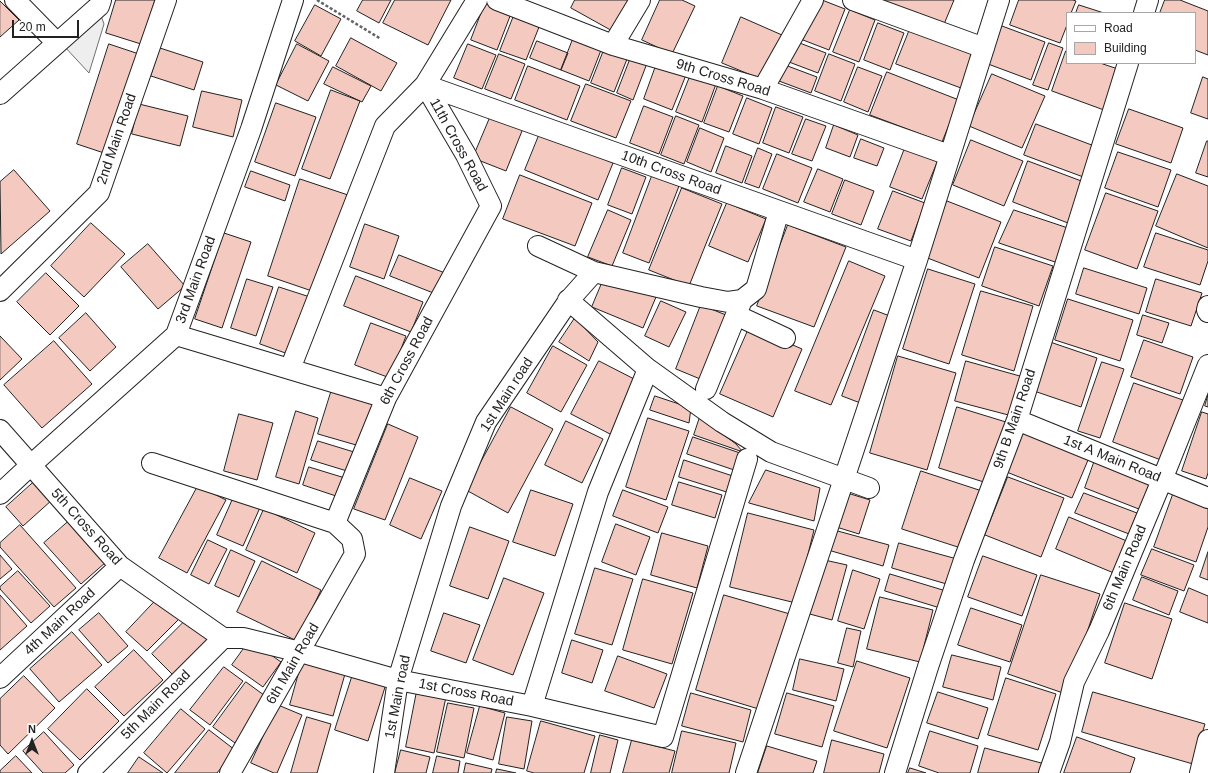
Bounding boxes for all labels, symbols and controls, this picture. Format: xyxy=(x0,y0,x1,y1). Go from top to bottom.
scale bar xyxy=(14,12,81,38)
legend xyxy=(1066,12,1196,64)
text: 20 m xyxy=(19,20,46,34)
text: Road xyxy=(1104,21,1133,35)
text: Building xyxy=(1104,41,1147,55)
street label: 9th Cross Road xyxy=(674,56,772,100)
street label: 2nd Main Road xyxy=(94,91,140,187)
street label: 11th Cross Road xyxy=(425,95,491,195)
street label: 10th Cross Road xyxy=(619,147,723,199)
street label: 3rd Main Road xyxy=(172,234,220,326)
street label: 6th Cross Road xyxy=(377,314,437,408)
street label: 1st Main road xyxy=(477,355,537,435)
street label: 9th B Main Road xyxy=(990,367,1040,471)
street label: 1st A Main Road xyxy=(1061,432,1163,486)
street label: 5th Cross Road xyxy=(47,485,125,569)
street label: 6th Main Road xyxy=(1099,523,1151,613)
street label: 4th Main Road xyxy=(21,585,99,659)
street label: 6th Main Road xyxy=(263,620,323,708)
street label: 1st Main road xyxy=(382,654,414,740)
street label: 5th Main Road xyxy=(118,667,194,743)
street label: 1st Cross Road xyxy=(417,676,515,710)
north arrow xyxy=(12,721,52,761)
text: N xyxy=(28,723,36,735)

